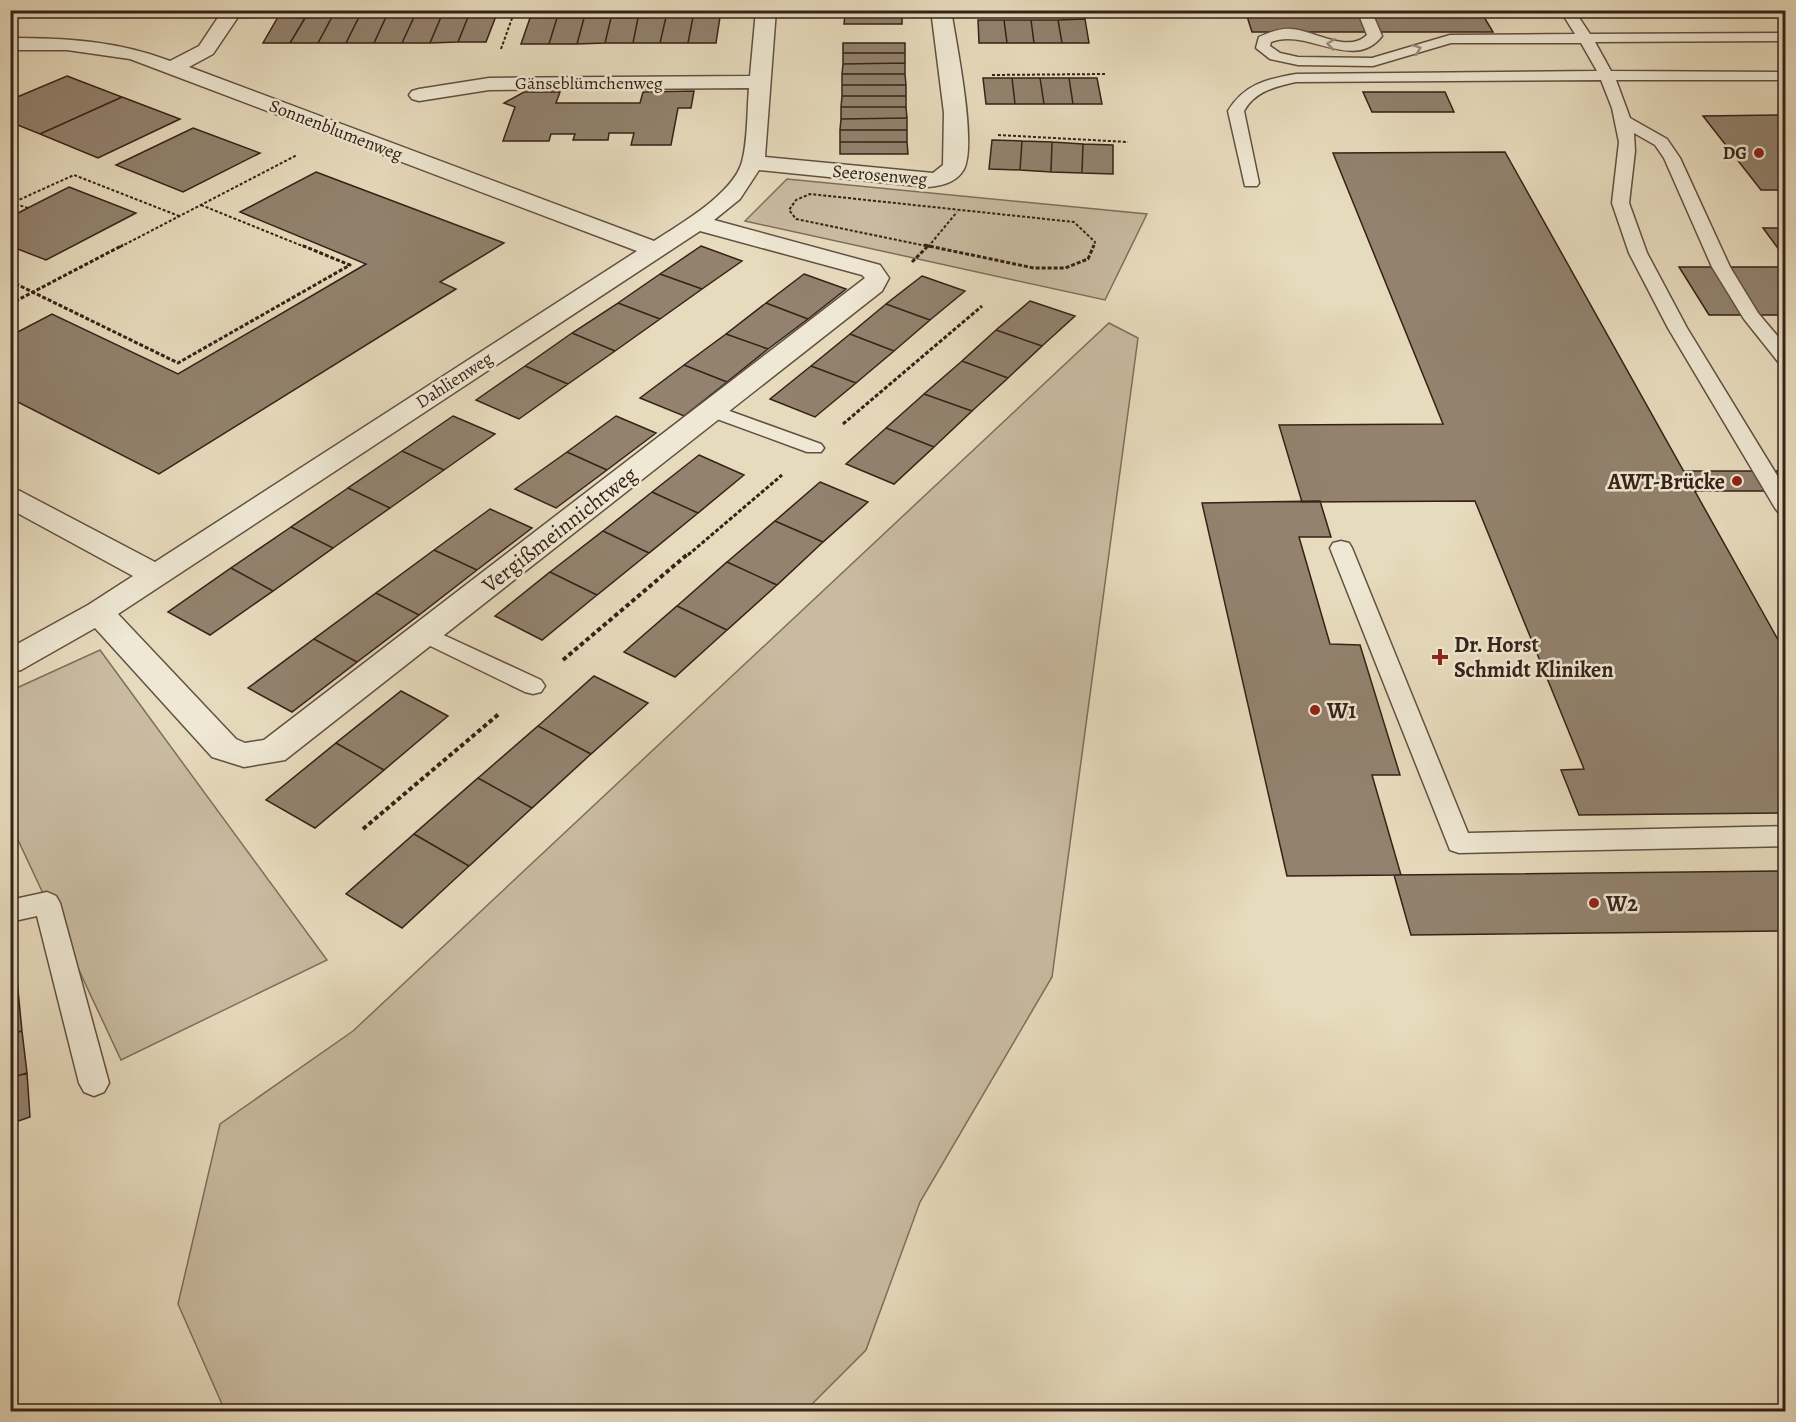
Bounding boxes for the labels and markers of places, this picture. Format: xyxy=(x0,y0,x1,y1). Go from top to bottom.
place label: DG xyxy=(1723,141,1747,165)
marker: DG xyxy=(1752,146,1766,160)
place label: AWT-Brücke xyxy=(1607,467,1725,497)
marker: AWT-Brücke xyxy=(1730,474,1744,488)
place label: Dr. Horst Schmidt Kliniken xyxy=(1454,630,1614,685)
marker: Dr. Horst Schmidt Kliniken xyxy=(1431,648,1449,666)
place label: W1 xyxy=(1326,696,1356,726)
marker: W1 xyxy=(1308,703,1322,717)
place label: W2 xyxy=(1605,889,1638,919)
marker: W2 xyxy=(1587,896,1601,910)

